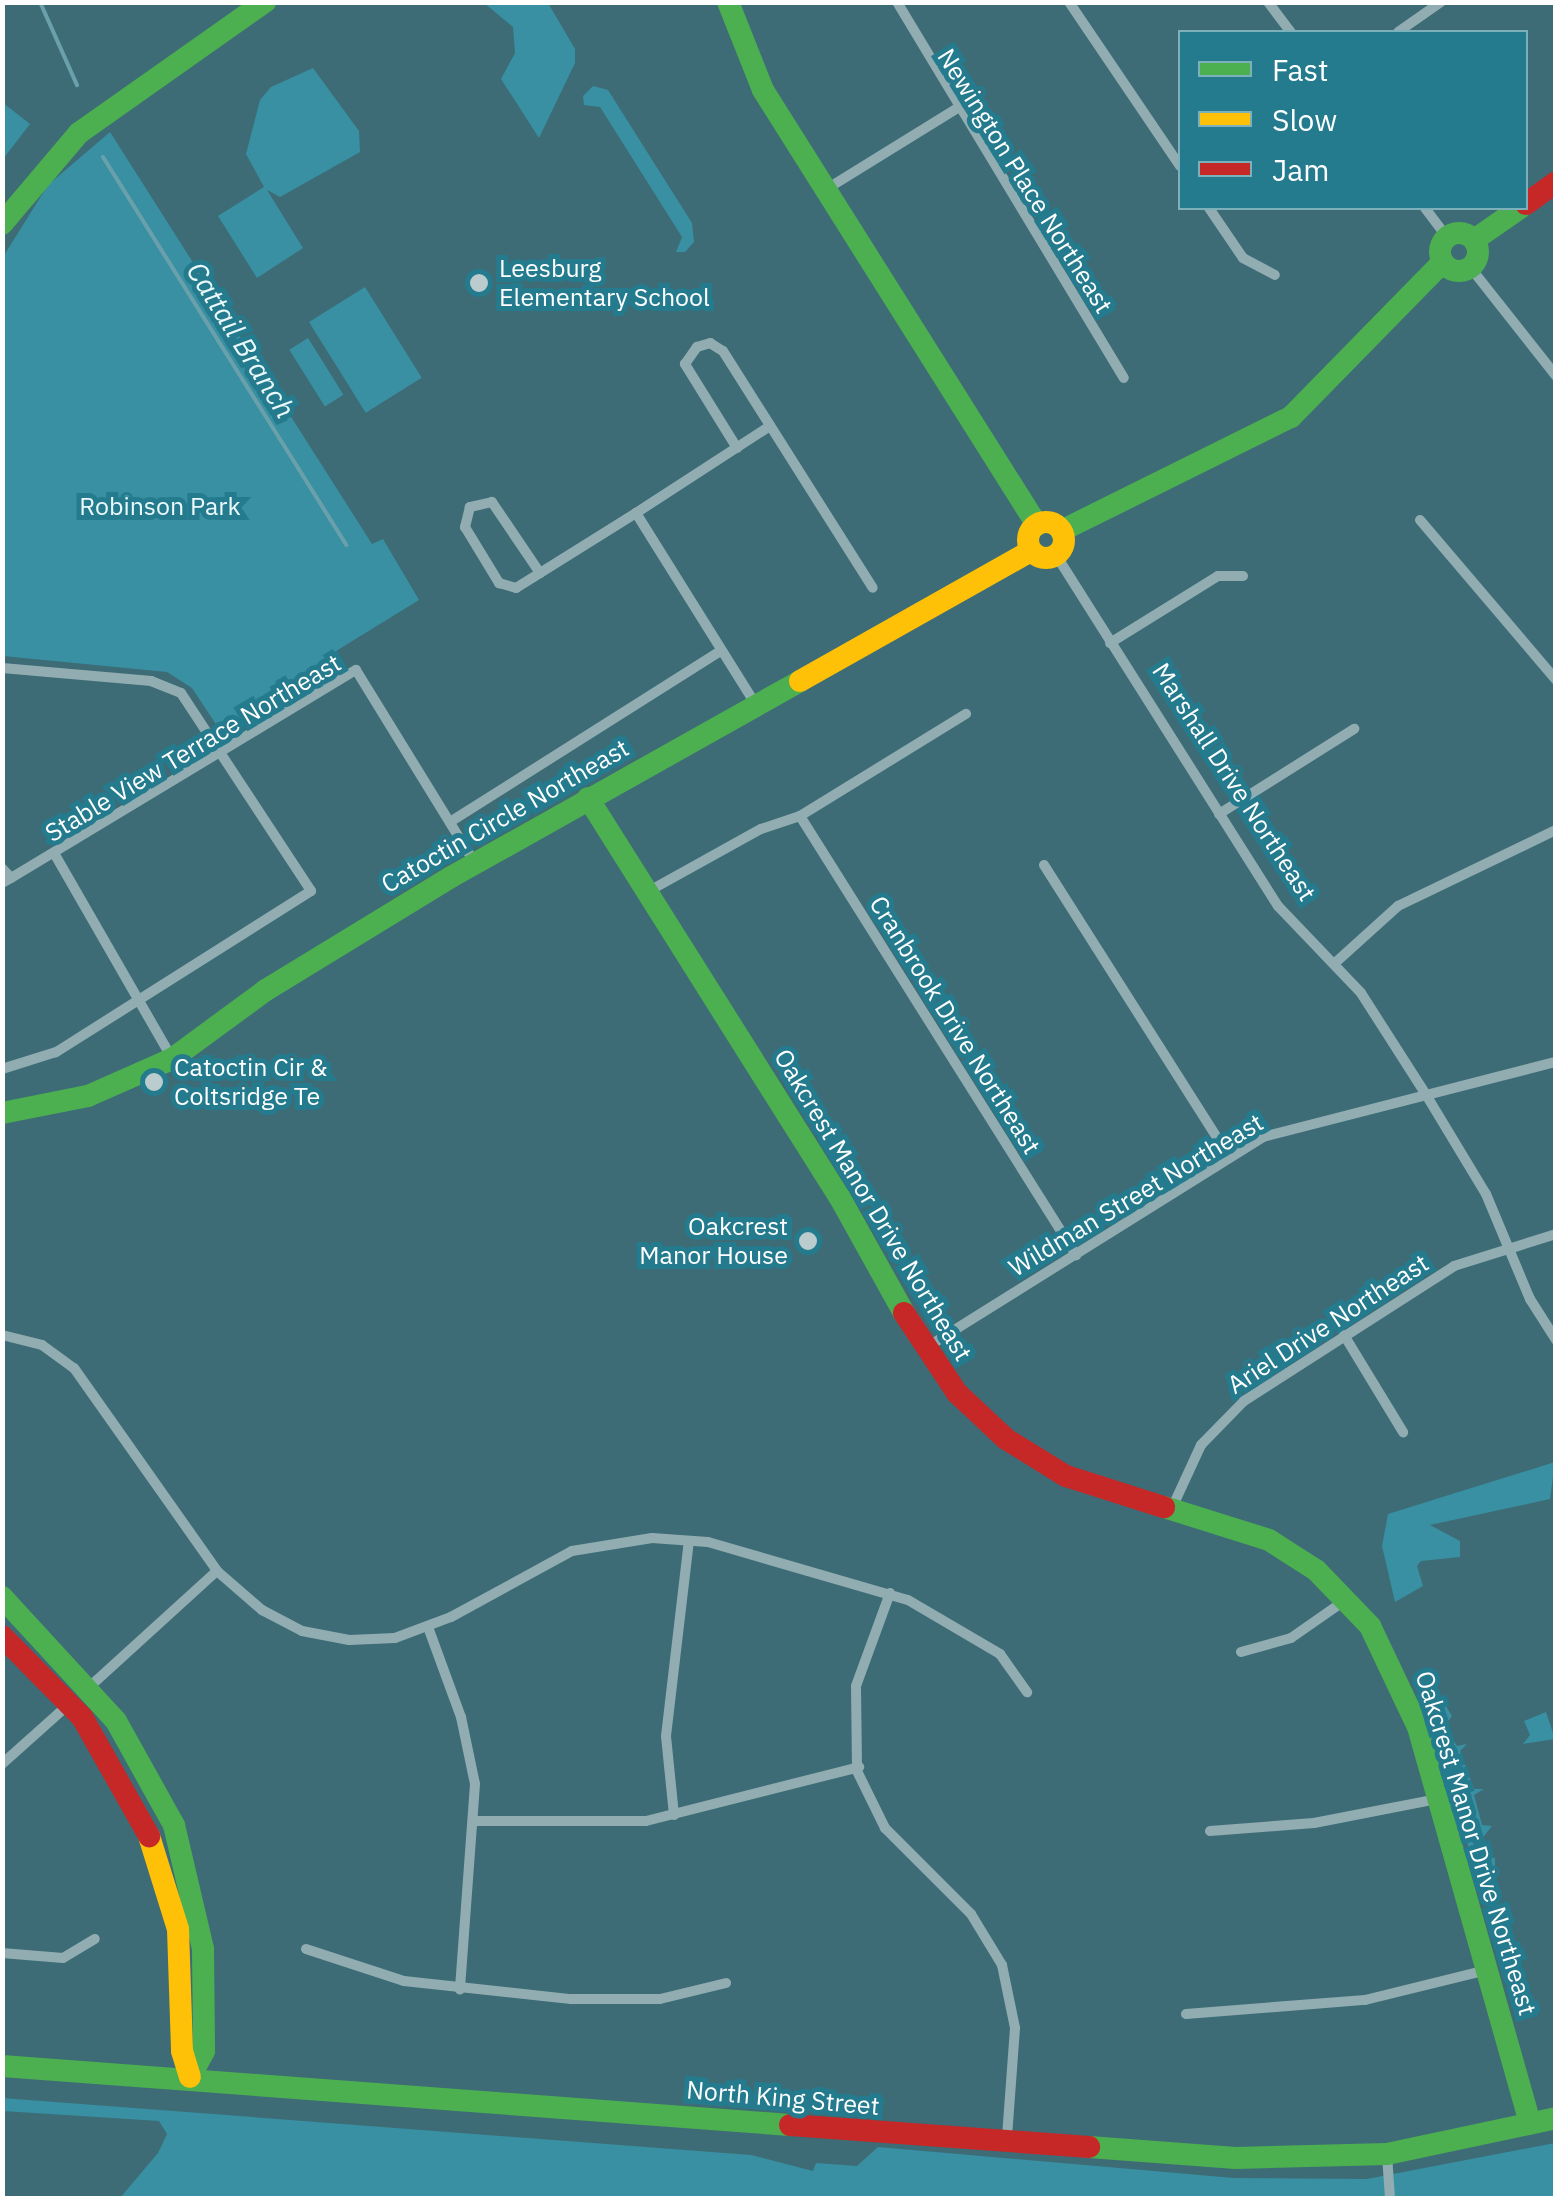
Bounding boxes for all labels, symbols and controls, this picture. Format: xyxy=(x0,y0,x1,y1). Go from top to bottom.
legend xyxy=(1178,30,1528,210)
street label: Newington Place Northeast xyxy=(931,43,1119,319)
text: Fast xyxy=(1272,50,1329,89)
text: Slow xyxy=(1272,100,1337,139)
text: Jam xyxy=(1272,150,1330,189)
place label: Leesburg Elementary School xyxy=(499,254,710,313)
water label: Cattail Branch xyxy=(180,256,302,424)
marker: Leesburg Elementary School xyxy=(468,272,490,294)
park label: Robinson Park xyxy=(79,491,241,521)
street label: Stable View Terrace Northeast xyxy=(40,648,346,848)
street label: Marshall Drive Northeast xyxy=(1146,657,1322,907)
street label: Catoctin Circle Northeast xyxy=(376,733,634,899)
street label: Cranbrook Drive Northeast xyxy=(863,890,1047,1160)
street label: Oakcrest Manor Drive Northeast xyxy=(768,1044,978,1366)
place label: Catoctin Cir & Coltsridge Te xyxy=(174,1053,327,1112)
marker: Catoctin Cir & Coltsridge Te xyxy=(143,1071,165,1093)
street label: Wildman Street Northeast xyxy=(1003,1107,1269,1283)
place label: Oakcrest Manor House xyxy=(639,1212,788,1271)
marker: Oakcrest Manor House xyxy=(797,1230,819,1252)
street label: Ariel Drive Northeast xyxy=(1222,1248,1434,1400)
street label: Oakcrest Manor Drive Northeast xyxy=(1409,1667,1543,2019)
street label: North King Street xyxy=(685,2075,881,2121)

